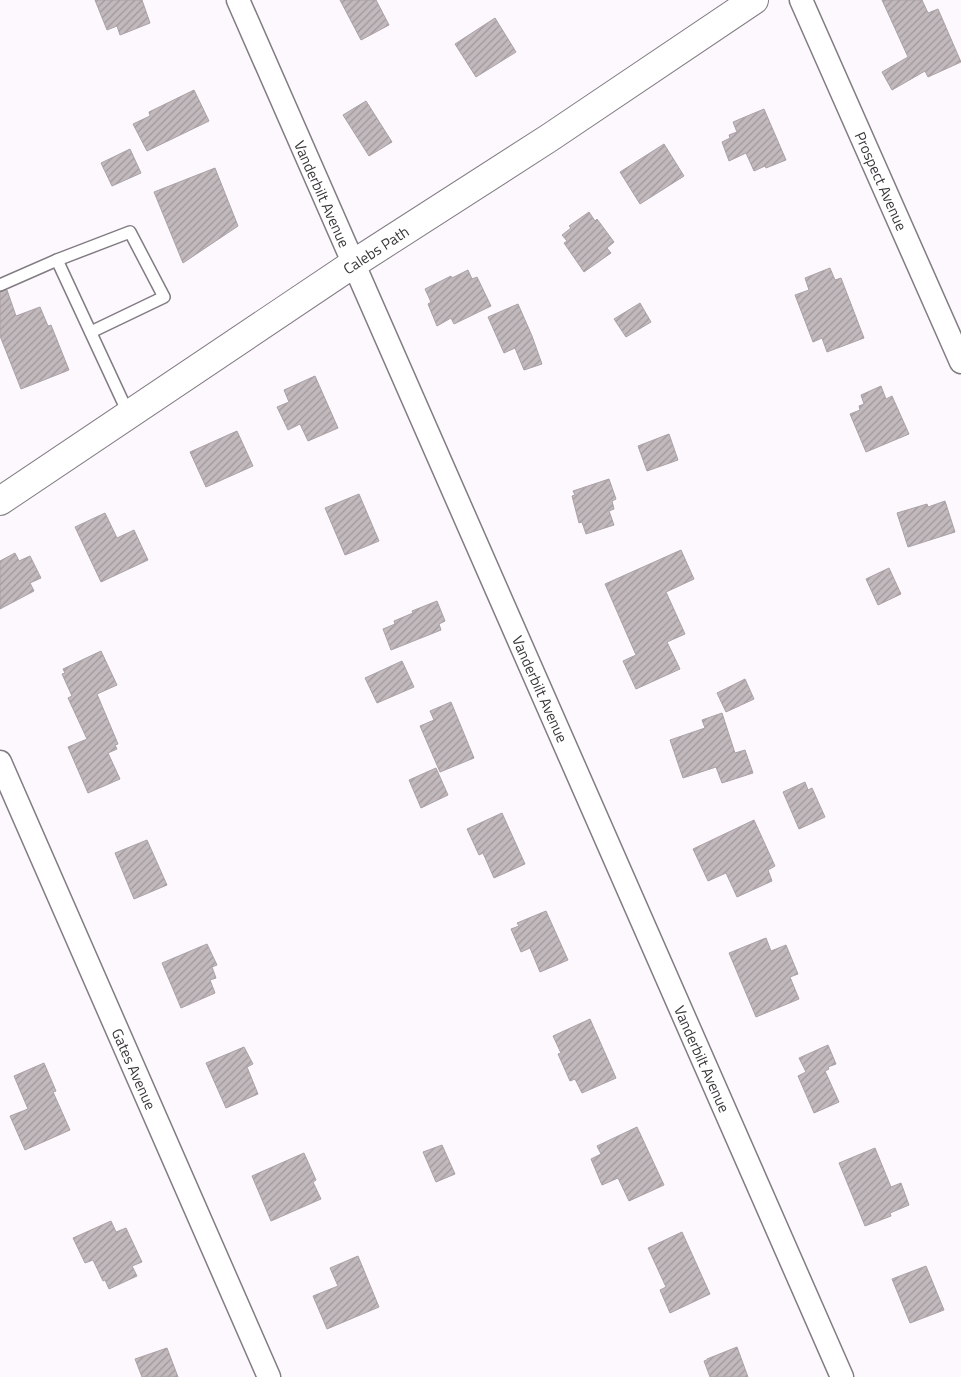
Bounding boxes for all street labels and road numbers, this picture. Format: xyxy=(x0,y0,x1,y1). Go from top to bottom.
street label: Prospect Avenue xyxy=(849,128,913,234)
street label: Vanderbilt Avenue xyxy=(288,137,356,251)
street label: Calebs Path xyxy=(338,220,414,280)
street label: Vanderbilt Avenue xyxy=(506,632,574,746)
street label: Vanderbilt Avenue xyxy=(668,1002,736,1116)
street label: Gates Avenue xyxy=(106,1025,162,1113)

